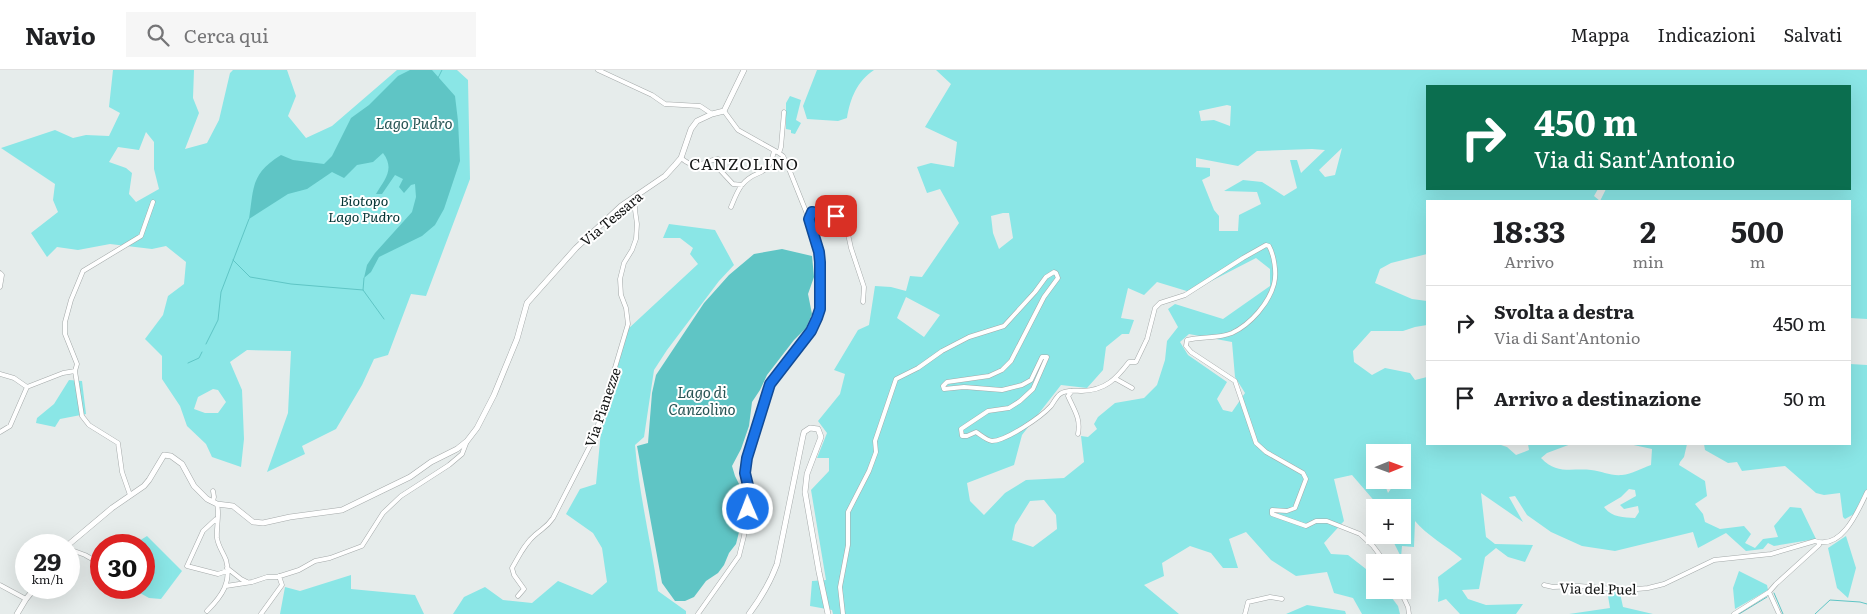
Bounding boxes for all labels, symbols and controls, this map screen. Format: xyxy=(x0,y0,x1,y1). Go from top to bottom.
search box xyxy=(126,12,476,57)
text: Navio xyxy=(25,17,96,52)
icon: search xyxy=(144,21,172,49)
text: Cerca qui xyxy=(184,21,269,49)
text: Mappa xyxy=(1571,21,1630,48)
text: Indicazioni xyxy=(1658,21,1755,48)
text: Salvati xyxy=(1783,21,1842,48)
text: 450 m xyxy=(1534,95,1638,147)
icon: right xyxy=(1451,105,1516,170)
water label: Lago Pudro xyxy=(375,111,453,134)
text: Via di Sant'Antonio xyxy=(1534,142,1735,175)
district label: CANZOLINO xyxy=(689,151,799,175)
street label: Via Tessara xyxy=(576,186,647,250)
park label: Biotopo Lago Pudro xyxy=(328,190,400,226)
pin xyxy=(815,195,857,237)
icon: arrive xyxy=(822,202,850,230)
text: 18:33 xyxy=(1493,208,1566,252)
text: 2 xyxy=(1640,208,1656,252)
text: 500 xyxy=(1731,208,1784,252)
text: Arrivo xyxy=(1504,249,1554,273)
text: min xyxy=(1632,249,1664,273)
text: m xyxy=(1750,249,1765,273)
text: Svolta a destra xyxy=(1494,297,1634,325)
icon: right xyxy=(1451,309,1479,337)
text: 450 m xyxy=(1773,309,1826,337)
text: Via di Sant'Antonio xyxy=(1494,325,1640,349)
street label: Via Pianezze xyxy=(579,365,625,449)
water label: Lago di Canzolino xyxy=(668,380,736,420)
icon: arrive xyxy=(1451,384,1479,412)
text: Arrivo a destinazione xyxy=(1494,384,1701,412)
text: 50 m xyxy=(1783,384,1826,412)
north arrow xyxy=(1366,444,1411,489)
map controls xyxy=(1366,444,1411,599)
position arrow xyxy=(721,482,773,534)
button: + xyxy=(1366,499,1411,544)
speed limit sign: 30 xyxy=(90,534,155,599)
text: 29 xyxy=(34,542,61,579)
button: − xyxy=(1366,554,1411,599)
text: km/h xyxy=(32,570,63,588)
street label: Via del Puel xyxy=(1559,577,1637,599)

